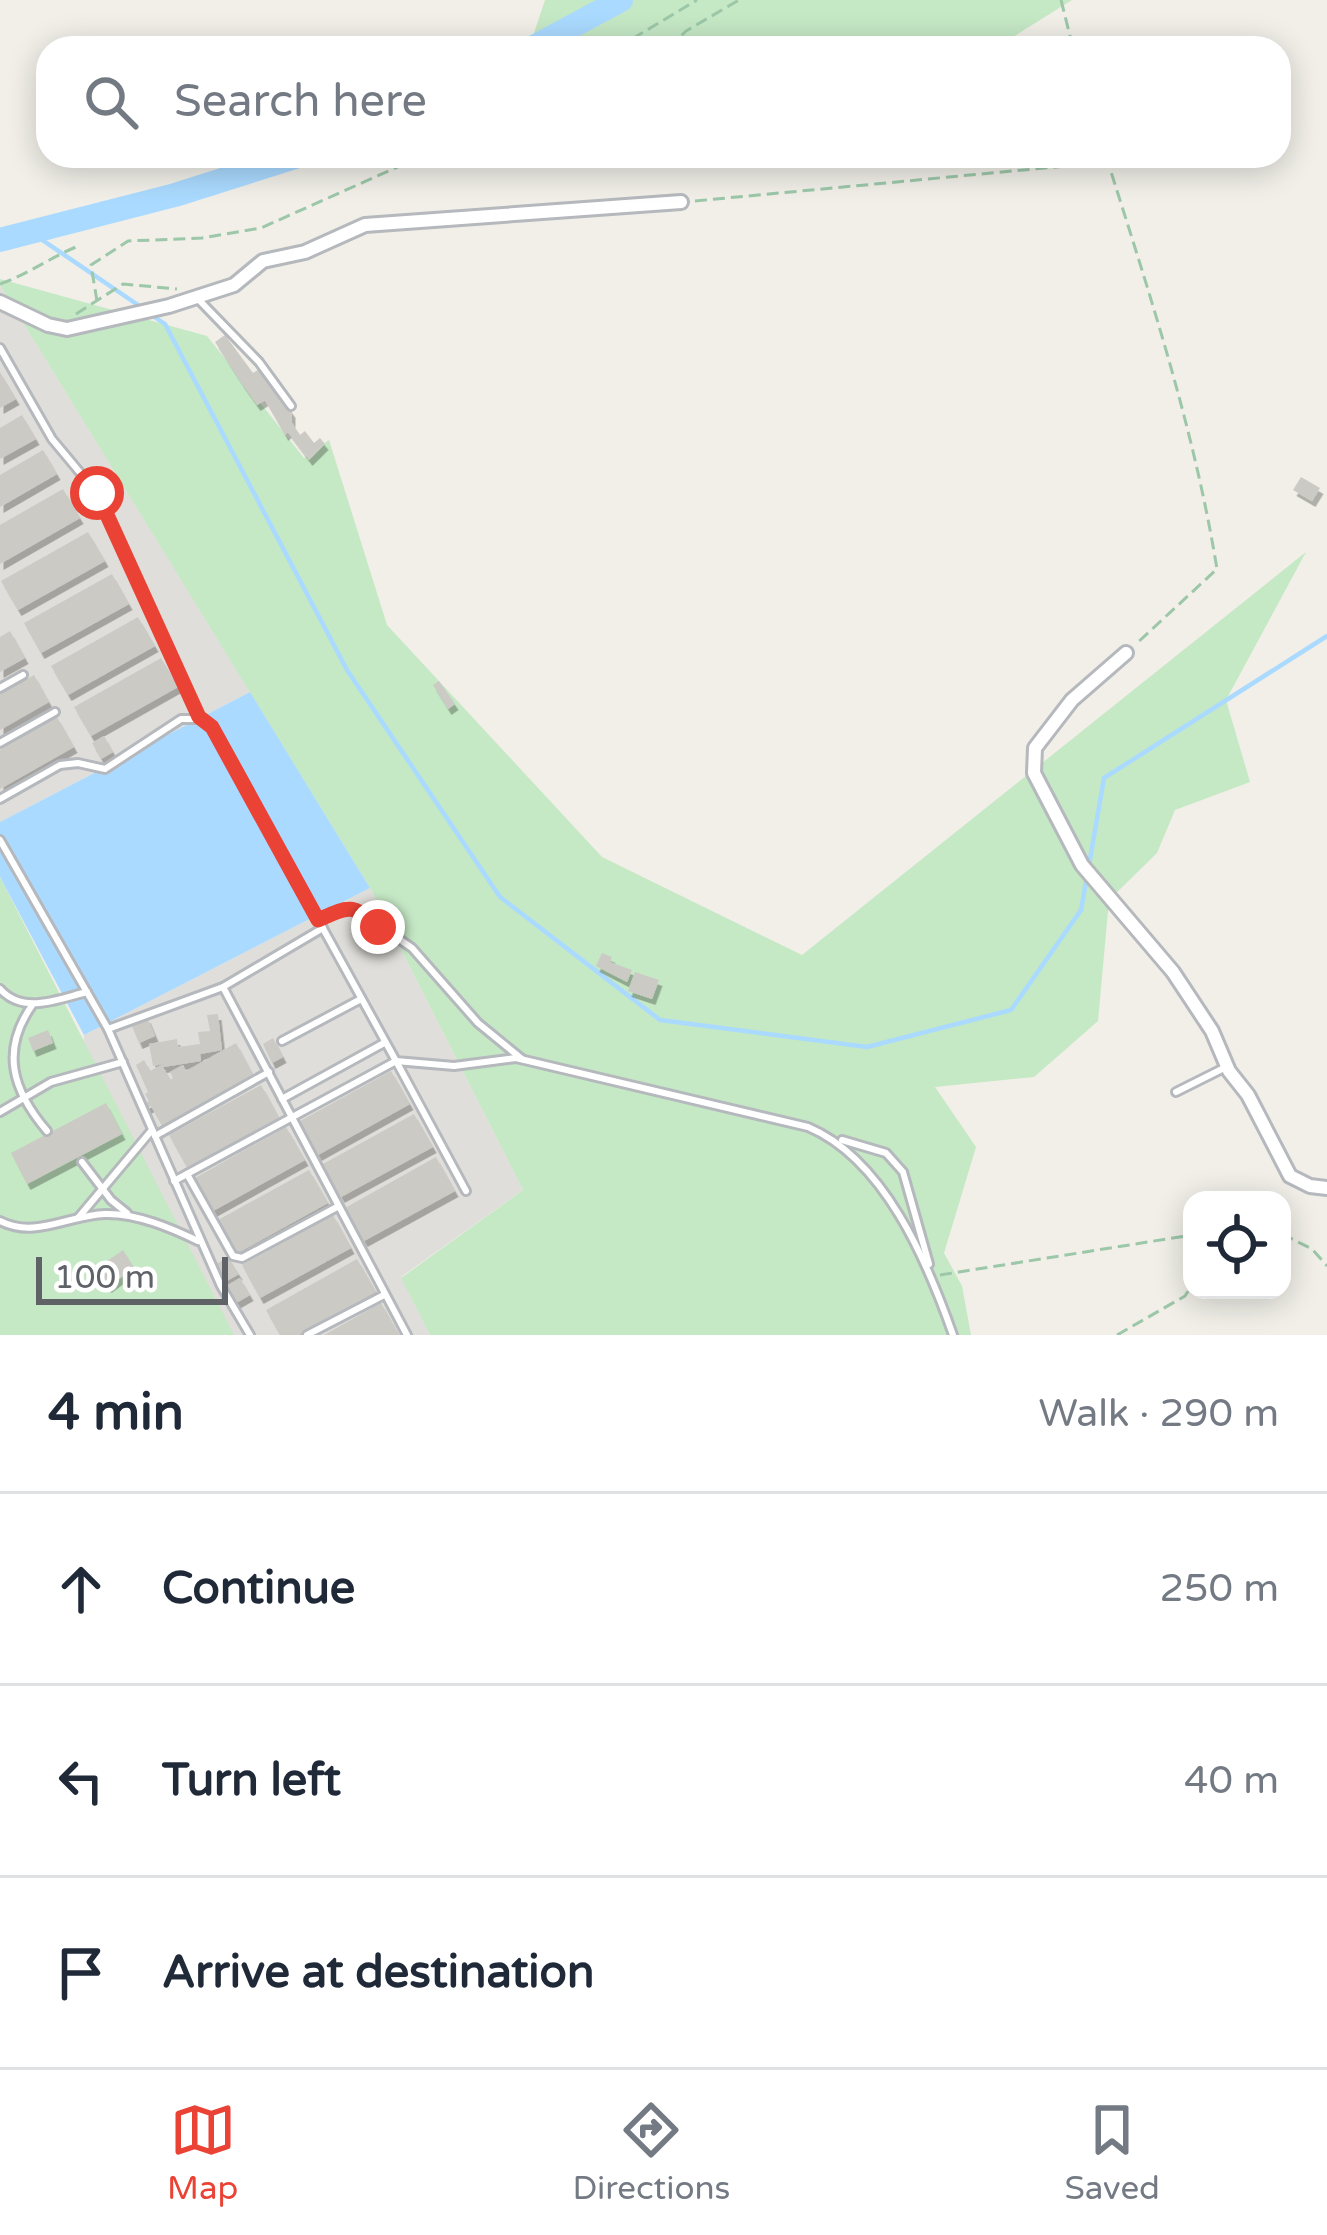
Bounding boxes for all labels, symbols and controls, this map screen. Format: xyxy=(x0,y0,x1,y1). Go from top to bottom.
search box xyxy=(36,36,1291,168)
icon: search xyxy=(78,69,144,135)
text: Search here xyxy=(174,75,427,129)
route start xyxy=(70,466,124,520)
route end xyxy=(351,900,405,954)
map controls xyxy=(1183,1191,1291,1299)
button: locate xyxy=(1183,1191,1291,1299)
scale bar xyxy=(36,1251,228,1304)
text: 100 m xyxy=(54,1258,155,1297)
text: 4 min xyxy=(48,1382,184,1444)
text: Walk · 290 m xyxy=(1038,1390,1279,1437)
icon: ahead xyxy=(48,1556,114,1622)
text: Continue xyxy=(162,1562,355,1616)
text: 250 m xyxy=(1160,1565,1279,1612)
icon: left xyxy=(48,1748,114,1814)
text: Turn left xyxy=(162,1754,341,1808)
text: 40 m xyxy=(1184,1757,1279,1804)
icon: arrive xyxy=(48,1940,114,2006)
text: Arrive at destination xyxy=(162,1946,594,2000)
tab: Map xyxy=(167,2097,238,2208)
tab: Directions xyxy=(572,2097,730,2208)
tab: Saved xyxy=(1065,2097,1160,2208)

